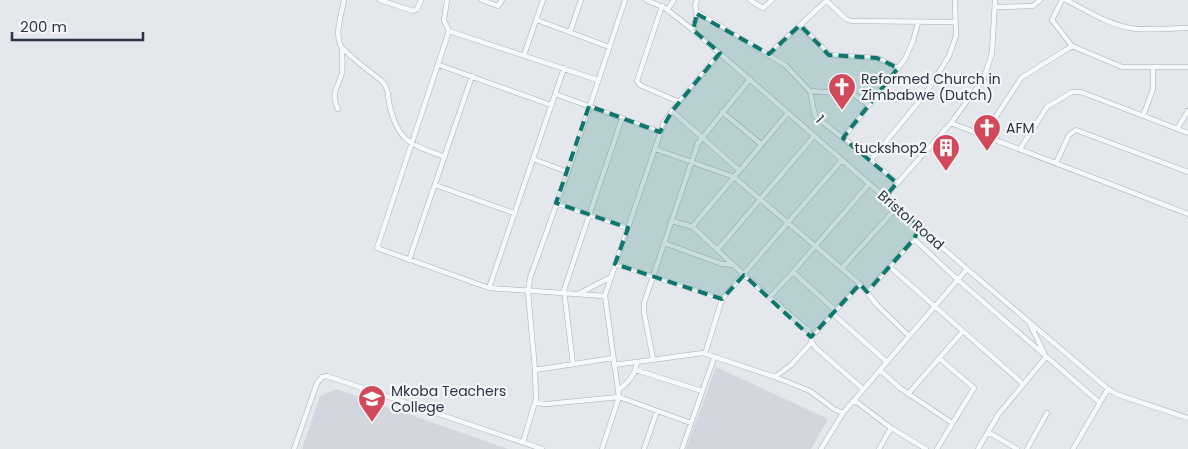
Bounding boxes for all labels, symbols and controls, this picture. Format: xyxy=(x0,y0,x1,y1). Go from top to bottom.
scale bar xyxy=(12,10,144,42)
text: 200 m xyxy=(20,16,67,37)
place label: Reformed Church in Zimbabwe (Dutch) xyxy=(861,69,1001,105)
church icon: Reformed Church in Zimbabwe (Dutch) xyxy=(827,72,857,111)
street label: 1 xyxy=(811,111,829,127)
church icon: AFM xyxy=(972,113,1002,152)
place label: AFM xyxy=(1006,118,1035,138)
building icon: tuckshop2 xyxy=(931,133,961,172)
place label: tuckshop2 xyxy=(854,138,927,158)
street label: Bristol Road xyxy=(873,185,949,255)
place label: Mkoba Teachers College xyxy=(391,381,506,417)
school or university icon: Mkoba Teachers College xyxy=(357,384,387,423)

